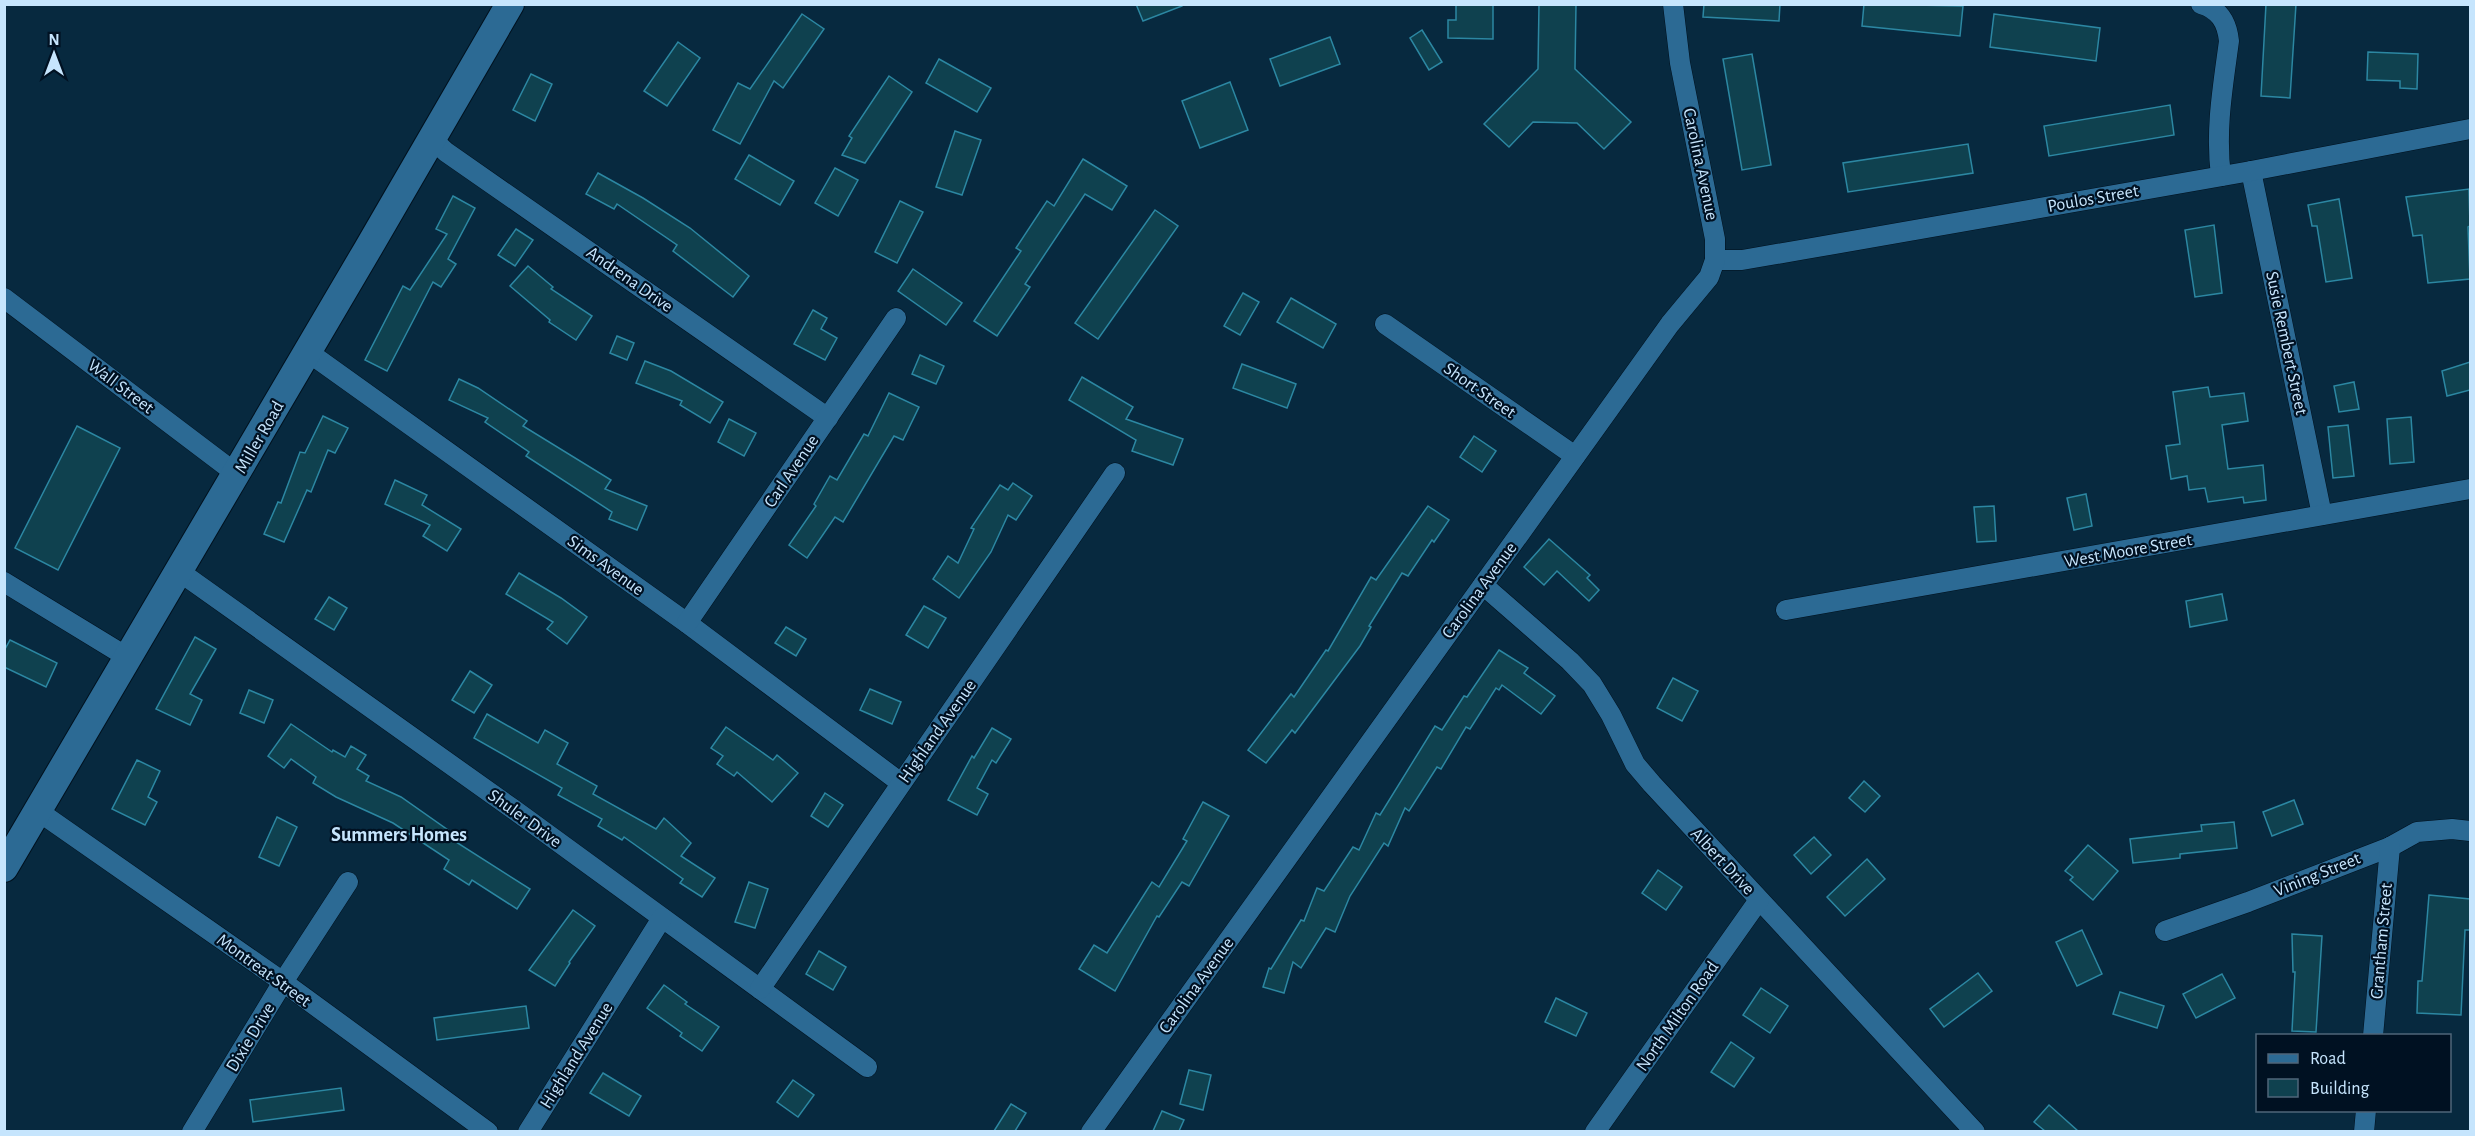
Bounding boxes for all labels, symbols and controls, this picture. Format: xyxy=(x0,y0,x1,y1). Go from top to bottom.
north arrow xyxy=(24,24,84,84)
text: N xyxy=(48,32,60,48)
street label: Carolina Avenue xyxy=(1679,107,1721,222)
street label: Poulos Street xyxy=(2046,182,2140,216)
street label: Andrena Drive xyxy=(583,243,676,316)
street label: Susie Rembert Street xyxy=(2262,270,2310,417)
street label: Wall Street xyxy=(84,356,157,418)
street label: Short Street xyxy=(1440,360,1519,422)
street label: Miller Road xyxy=(232,398,288,477)
street label: Carl Avenue xyxy=(761,432,823,511)
street label: West Moore Street xyxy=(2063,531,2194,571)
street label: Sims Avenue xyxy=(564,532,647,599)
street label: Carolina Avenue xyxy=(1439,539,1521,642)
street label: Highland Avenue xyxy=(896,677,980,786)
street label: Shuler Drive xyxy=(484,786,564,851)
district label: Summers Homes xyxy=(331,825,467,845)
street label: Albert Drive xyxy=(1687,825,1758,899)
street label: Vining Street xyxy=(2272,849,2363,900)
street label: Grantham Street xyxy=(2368,882,2396,1000)
street label: Montreat Street xyxy=(213,931,314,1011)
street label: Carolina Avenue xyxy=(1156,934,1238,1037)
street label: North Milton Road xyxy=(1633,958,1722,1075)
street label: Highland Avenue xyxy=(537,999,617,1112)
street label: Dixie Drive xyxy=(223,1000,278,1075)
legend xyxy=(2256,1034,2451,1112)
text: Road xyxy=(2310,1050,2346,1068)
text: Building xyxy=(2310,1080,2370,1098)

